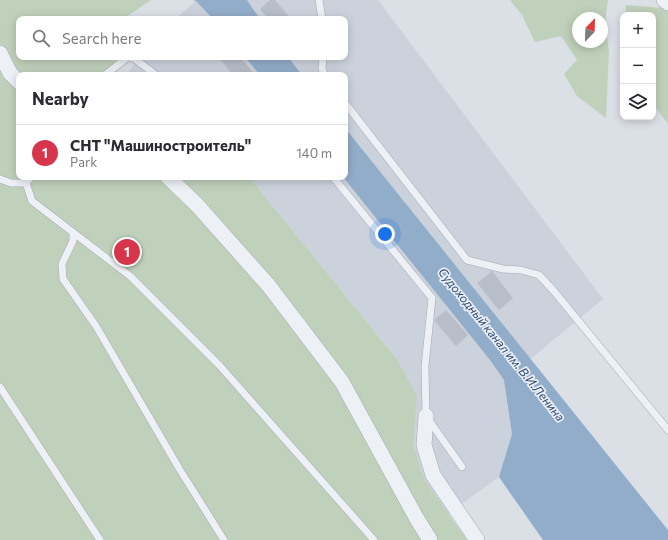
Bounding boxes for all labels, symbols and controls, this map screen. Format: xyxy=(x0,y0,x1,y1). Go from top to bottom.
north arrow xyxy=(572,12,608,48)
map controls xyxy=(620,12,656,120)
button: + xyxy=(620,12,656,48)
search box xyxy=(16,16,348,60)
icon: search xyxy=(30,27,52,49)
text: Search here xyxy=(62,29,141,47)
button: − xyxy=(620,48,656,84)
button: layers xyxy=(620,84,656,120)
text: Nearby xyxy=(32,88,89,109)
text: СНТ "Машиностроитель" xyxy=(70,136,251,154)
text: 1 xyxy=(42,145,48,161)
text: 140 m xyxy=(296,145,332,161)
text: Park xyxy=(70,154,97,170)
your location xyxy=(375,224,395,244)
pin: 1 xyxy=(114,237,140,267)
water label: Судоходный канал им. В.И.Ленина xyxy=(436,265,568,423)

